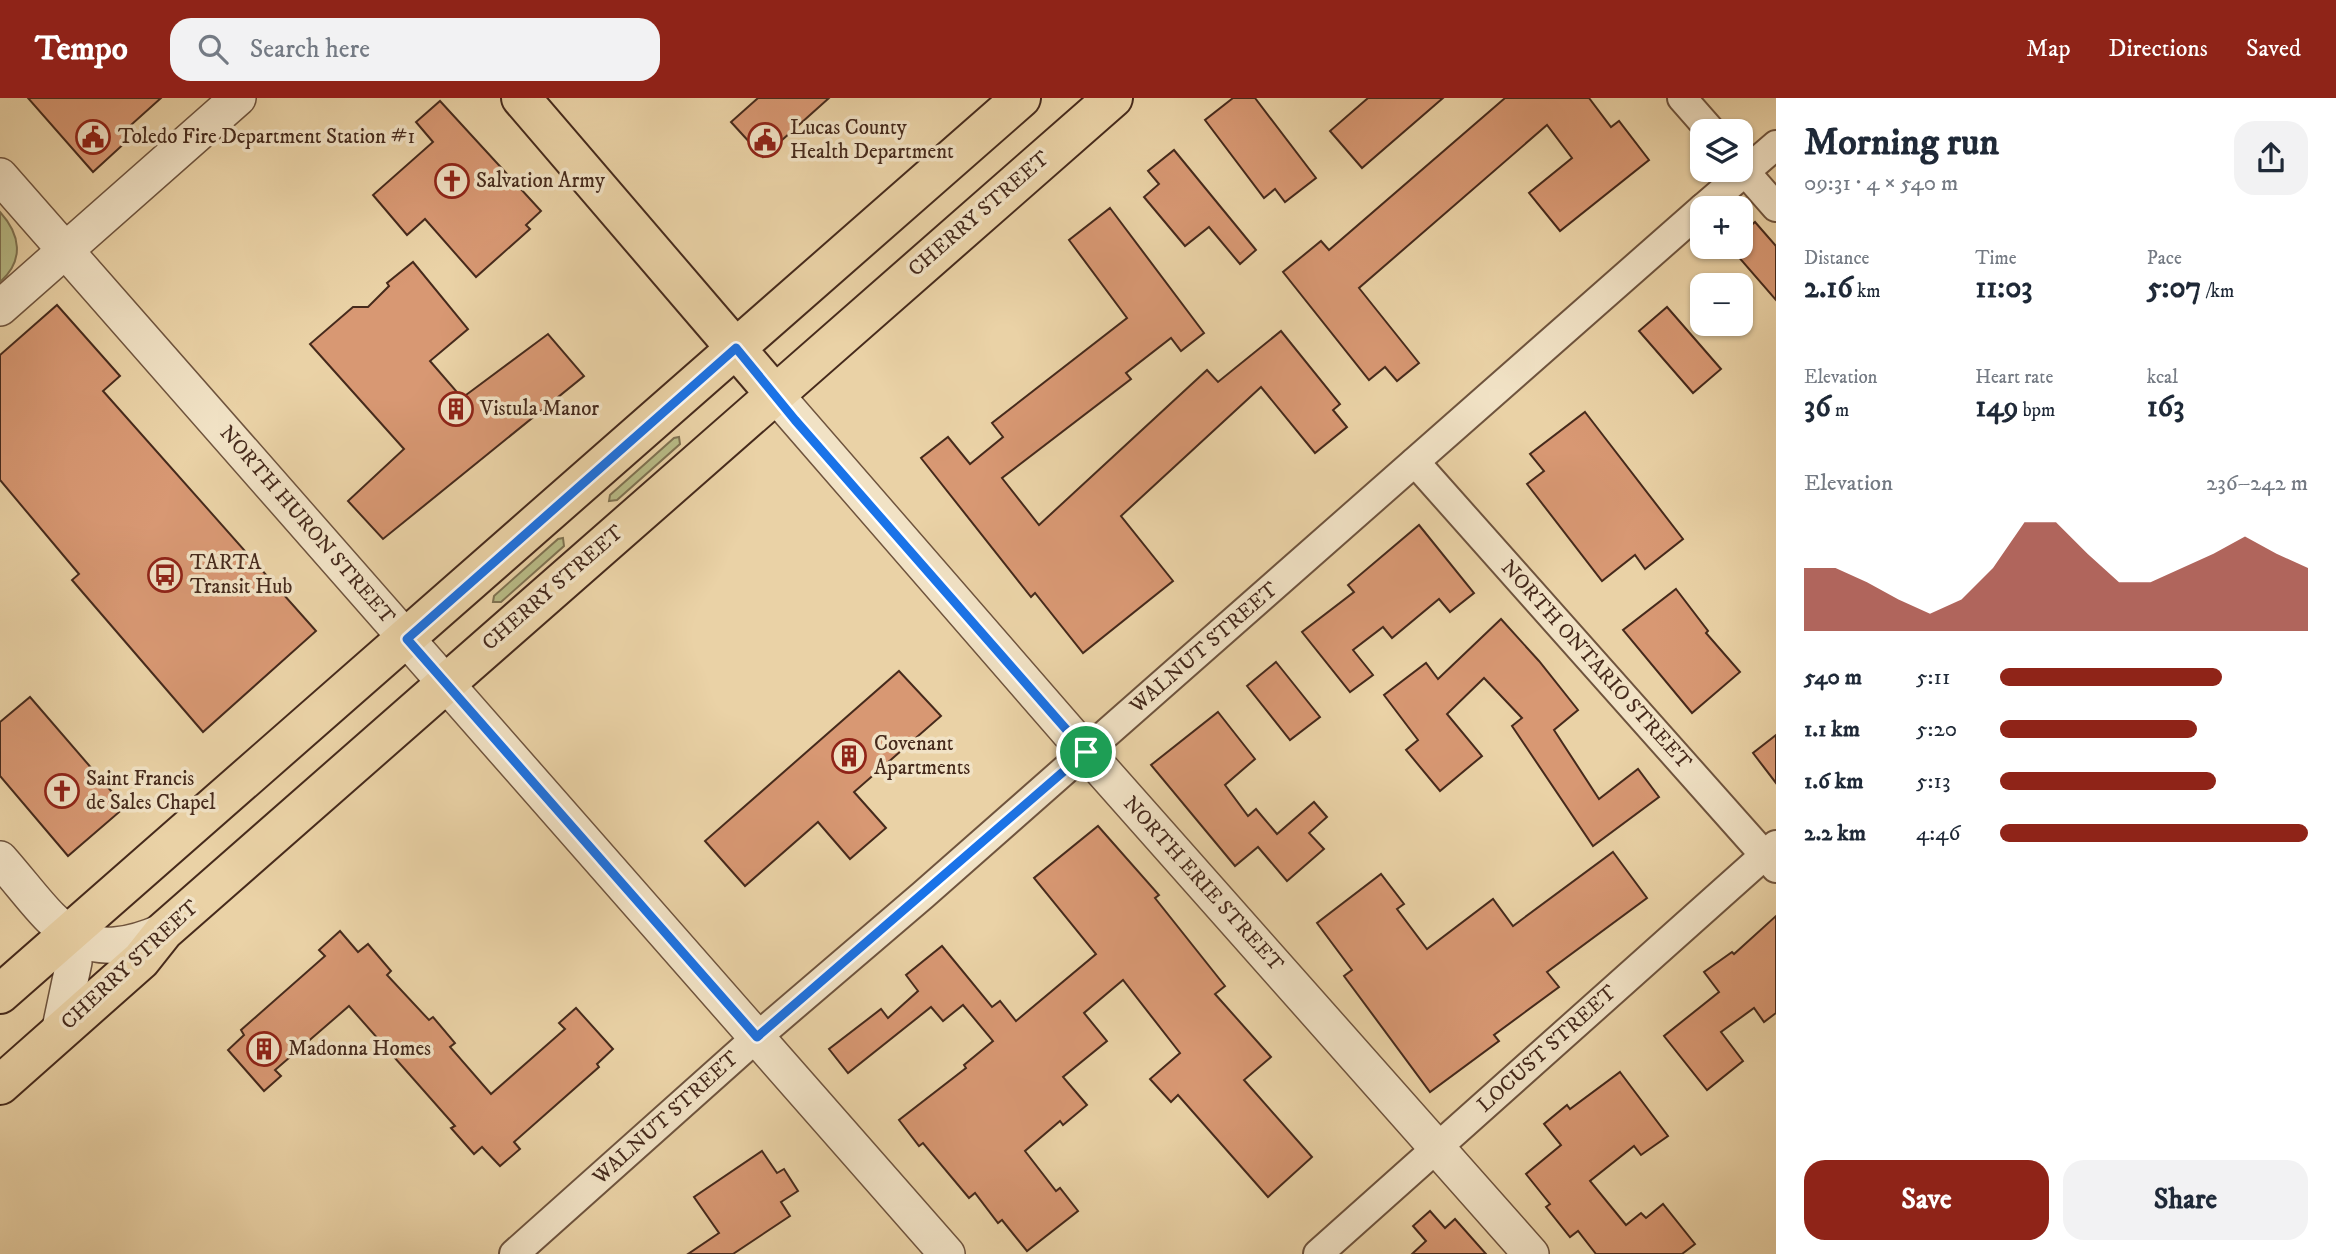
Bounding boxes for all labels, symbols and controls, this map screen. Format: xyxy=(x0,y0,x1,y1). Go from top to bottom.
search box xyxy=(170,18,660,81)
text: Tempo xyxy=(35,29,128,70)
icon: search xyxy=(194,30,232,68)
text: Search here xyxy=(250,33,370,66)
text: Map xyxy=(2026,34,2071,64)
text: Directions xyxy=(2109,34,2208,64)
text: Saved xyxy=(2246,34,2301,64)
place label: Lucas County Health Department xyxy=(790,115,954,165)
public building icon: Toledo Fire Department Station #1 xyxy=(74,118,112,156)
map controls xyxy=(1690,119,1753,336)
button: layers xyxy=(1690,119,1753,182)
text: Morning run xyxy=(1804,119,1999,167)
public building icon: Lucas County Health Department xyxy=(746,121,784,159)
button: share xyxy=(2234,121,2308,195)
place label: Toledo Fire Department Station #1 xyxy=(118,124,415,150)
street label: CHERRY STREET xyxy=(903,146,1055,282)
church icon: Salvation Army xyxy=(433,162,471,200)
place label: Salvation Army xyxy=(476,168,606,194)
text: 09:31 · 4 × 540 m xyxy=(1804,169,1958,198)
button: + xyxy=(1690,196,1753,259)
text: Distance xyxy=(1804,247,1869,270)
text: Time xyxy=(1975,247,2017,270)
text: Pace xyxy=(2147,247,2182,270)
text: 2.16 xyxy=(1804,270,1853,307)
text: 11:03 xyxy=(1975,270,2033,307)
text: 5:07 xyxy=(2147,270,2201,307)
button: − xyxy=(1690,273,1753,336)
text: km xyxy=(1853,280,1881,303)
text: /km xyxy=(2201,280,2234,303)
text: Elevation xyxy=(1804,366,1878,389)
text: Heart rate xyxy=(1975,366,2053,389)
text: kcal xyxy=(2147,366,2178,389)
text: 36 xyxy=(1804,389,1831,426)
text: 149 xyxy=(1975,389,2019,426)
text: 163 xyxy=(2147,389,2184,426)
building icon: Vistula Manor xyxy=(437,390,475,428)
place label: Vistula Manor xyxy=(479,396,599,422)
text: m xyxy=(1831,399,1849,422)
text: bpm xyxy=(2019,399,2055,422)
street label: NORTH HURON STREET xyxy=(214,420,400,630)
text: Elevation xyxy=(1804,469,1893,498)
text: 236–242 m xyxy=(2206,469,2308,498)
street label: CHERRY STREET xyxy=(477,520,629,656)
place label: TARTA Transit Hub xyxy=(190,550,292,600)
street label: NORTH ONTARIO STREET xyxy=(1495,555,1697,775)
bus stop icon: TARTA Transit Hub xyxy=(146,556,184,594)
street label: WALNUT STREET xyxy=(1124,577,1283,720)
text: 540 m xyxy=(1804,663,1862,692)
text: 5:11 xyxy=(1916,663,1950,692)
text: 1.1 km xyxy=(1804,715,1860,744)
text: 5:20 xyxy=(1916,715,1957,744)
pin xyxy=(1056,722,1116,782)
place label: Covenant Apartments xyxy=(874,731,970,781)
icon: arrive xyxy=(1067,733,1105,771)
building icon: Covenant Apartments xyxy=(830,737,868,775)
place label: Saint Francis de Sales Chapel xyxy=(86,766,216,816)
text: 1.6 km xyxy=(1804,767,1863,796)
text: 5:13 xyxy=(1916,767,1950,796)
church icon: Saint Francis de Sales Chapel xyxy=(43,772,81,810)
street label: NORTH ERIE STREET xyxy=(1117,791,1289,977)
text: 2.2 km xyxy=(1804,819,1866,848)
text: 4:46 xyxy=(1916,819,1960,848)
street label: CHERRY STREET xyxy=(56,895,204,1035)
street label: LOCUST STREET xyxy=(1472,980,1622,1118)
building icon: Madonna Homes xyxy=(245,1030,283,1068)
place label: Madonna Homes xyxy=(288,1036,431,1062)
street label: WALNUT STREET xyxy=(587,1046,744,1191)
button: Save xyxy=(1804,1160,2049,1240)
button: Share xyxy=(2063,1160,2308,1240)

